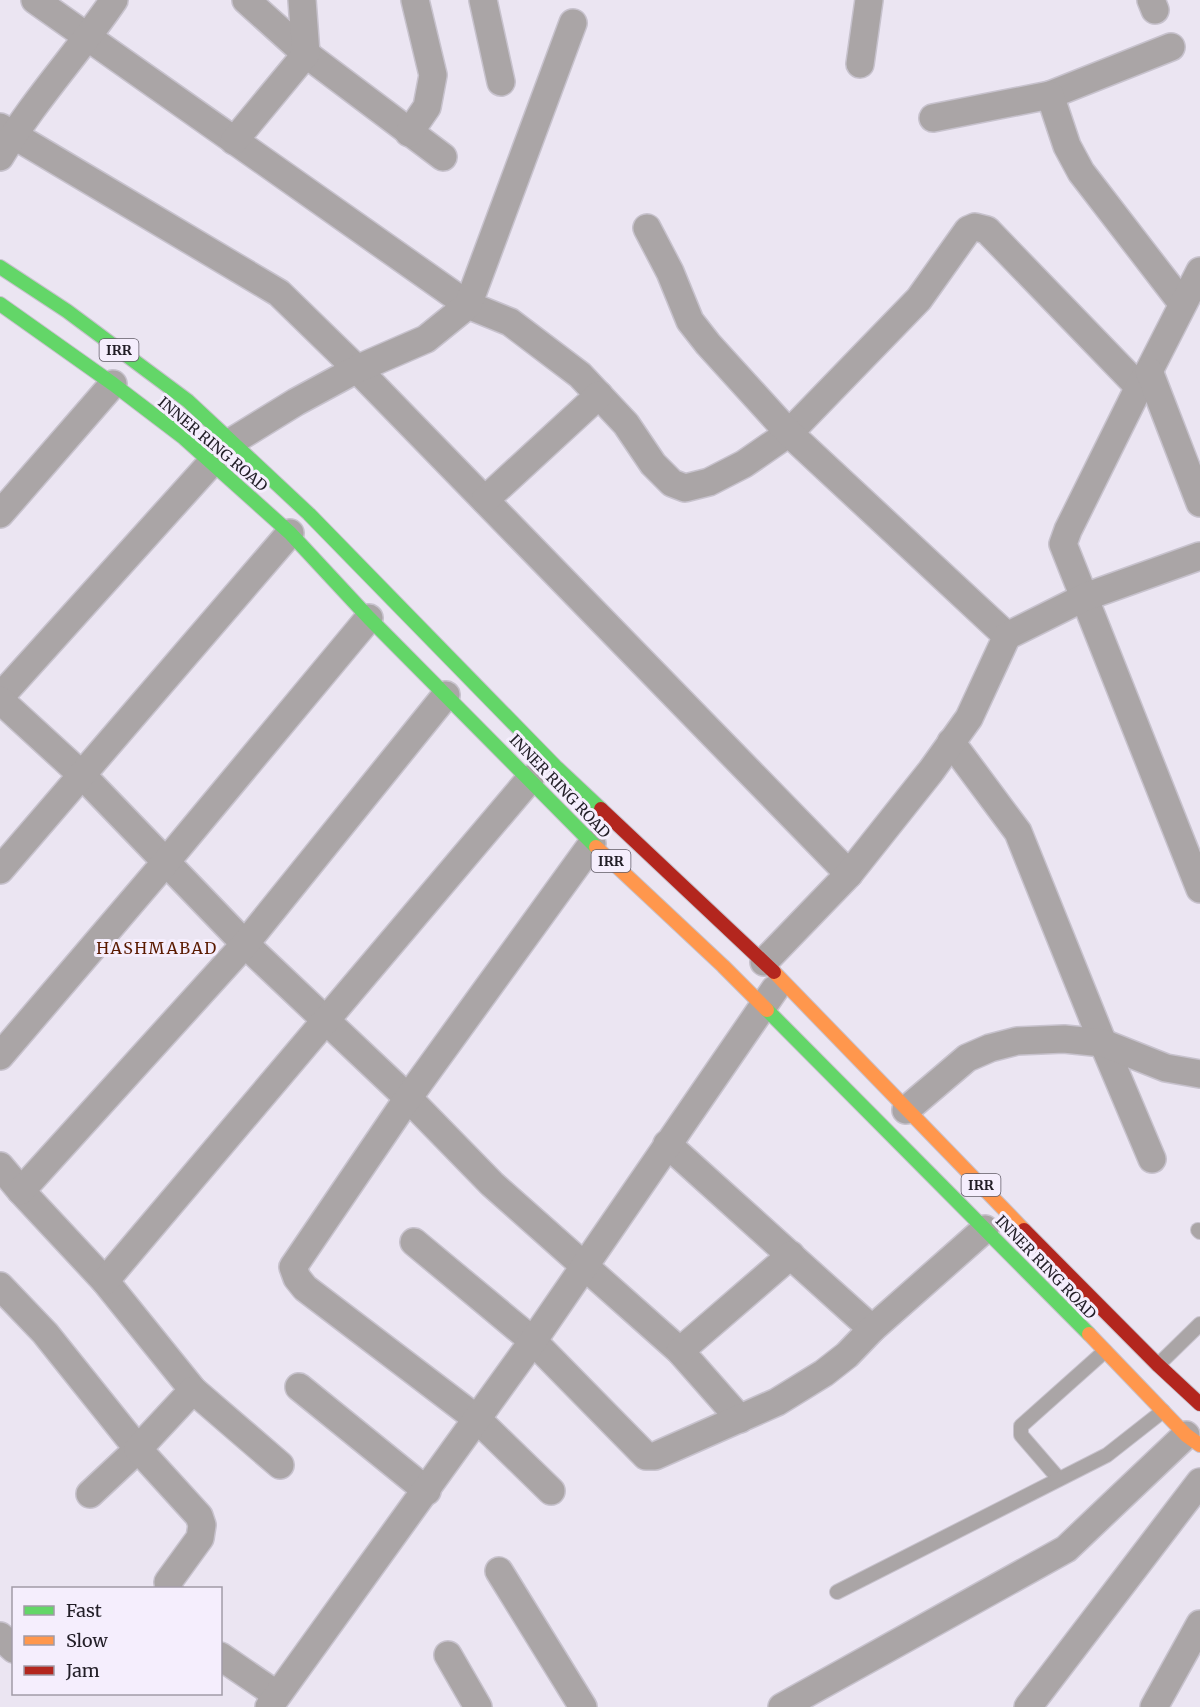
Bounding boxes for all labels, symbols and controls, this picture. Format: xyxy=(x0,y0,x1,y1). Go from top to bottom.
road number: IRR xyxy=(100,339,138,361)
street label: INNER RING ROAD xyxy=(154,393,272,495)
street label: INNER RING ROAD xyxy=(506,730,614,842)
road number: IRR xyxy=(592,850,630,872)
district label: HASHMABAD xyxy=(96,938,218,958)
road number: IRR xyxy=(962,1174,1000,1196)
street label: INNER RING ROAD xyxy=(992,1211,1100,1323)
legend xyxy=(12,1587,222,1695)
text: Fast xyxy=(66,1599,102,1622)
text: Slow xyxy=(66,1629,109,1652)
text: Jam xyxy=(65,1659,100,1682)

